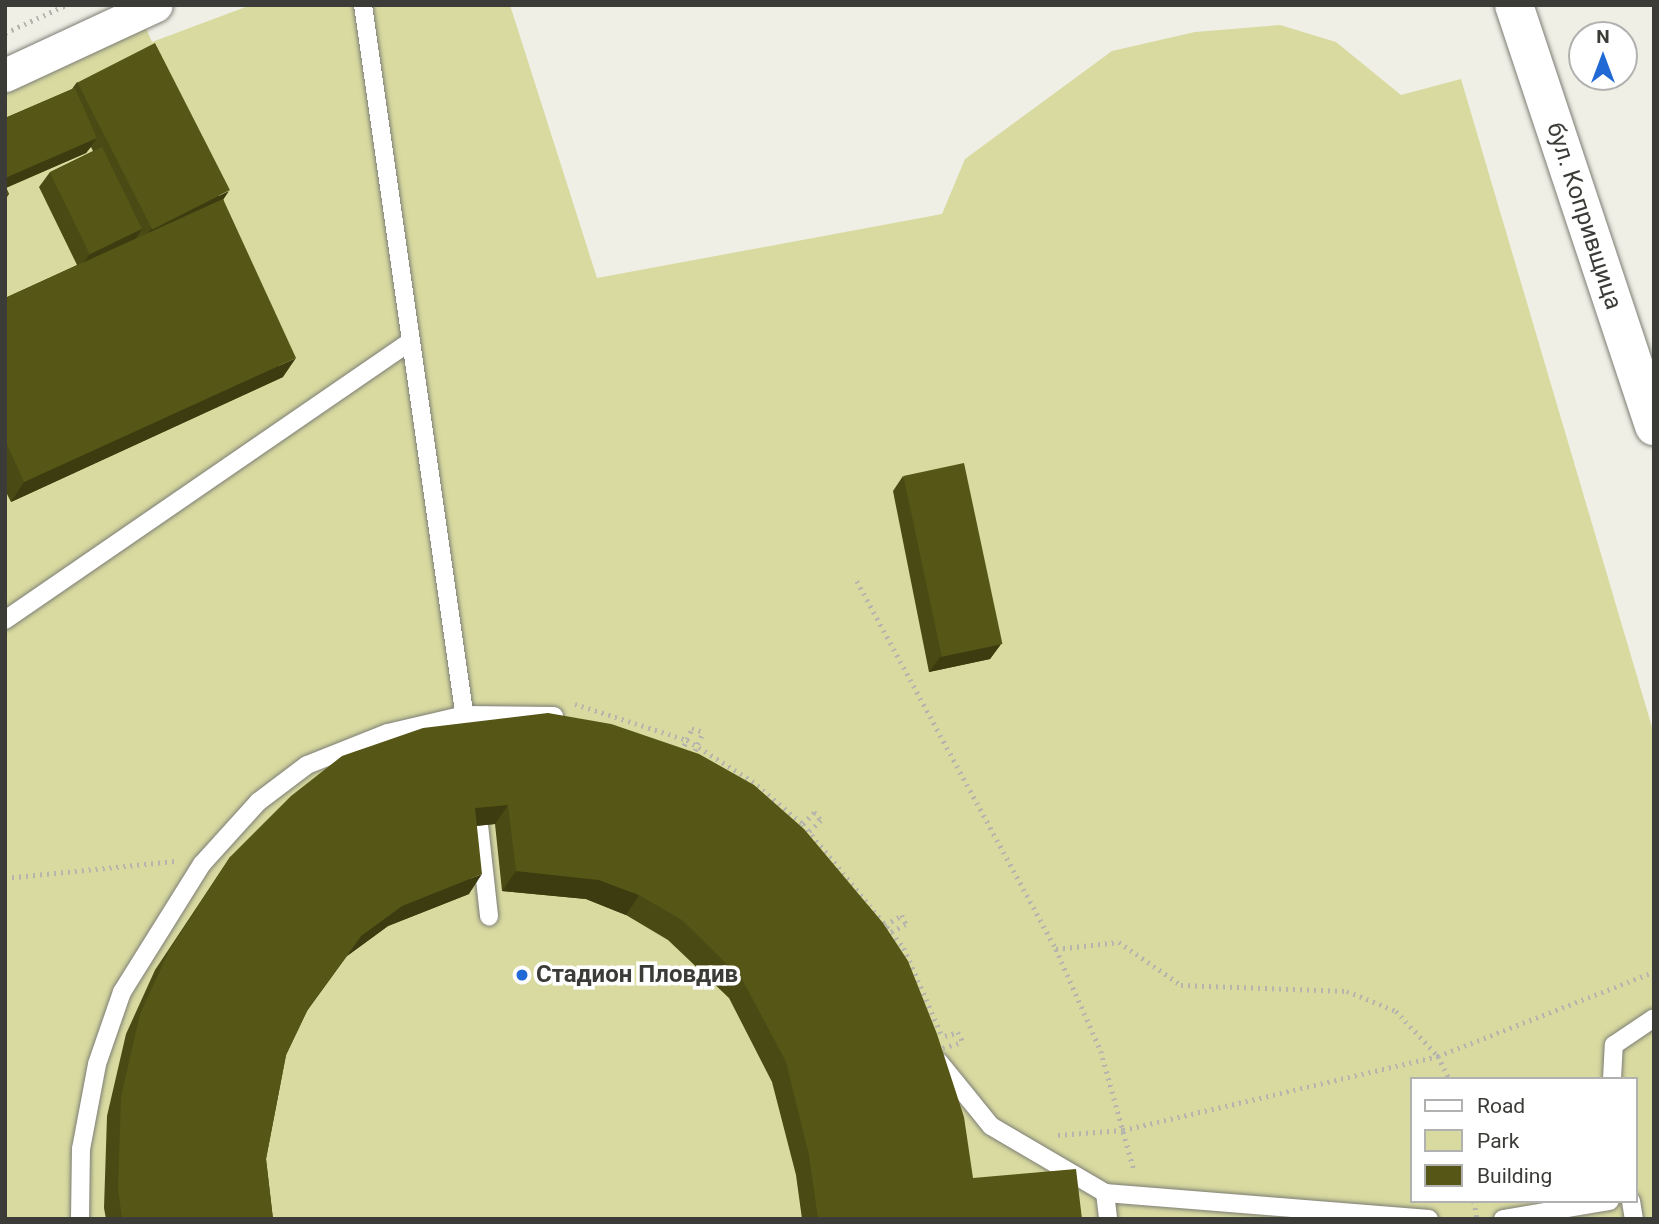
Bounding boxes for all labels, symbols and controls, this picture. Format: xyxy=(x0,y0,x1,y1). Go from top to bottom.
north arrow xyxy=(1568,21,1638,91)
text: N xyxy=(1596,25,1610,48)
street label: бул. Копривщица xyxy=(1540,119,1628,313)
place label: Стадион Пловдив xyxy=(536,961,738,989)
marker: Стадион Пловдив xyxy=(514,967,530,983)
legend xyxy=(1410,1077,1638,1203)
text: Road xyxy=(1477,1094,1525,1118)
text: Park xyxy=(1477,1129,1519,1153)
text: Building xyxy=(1477,1164,1552,1188)

